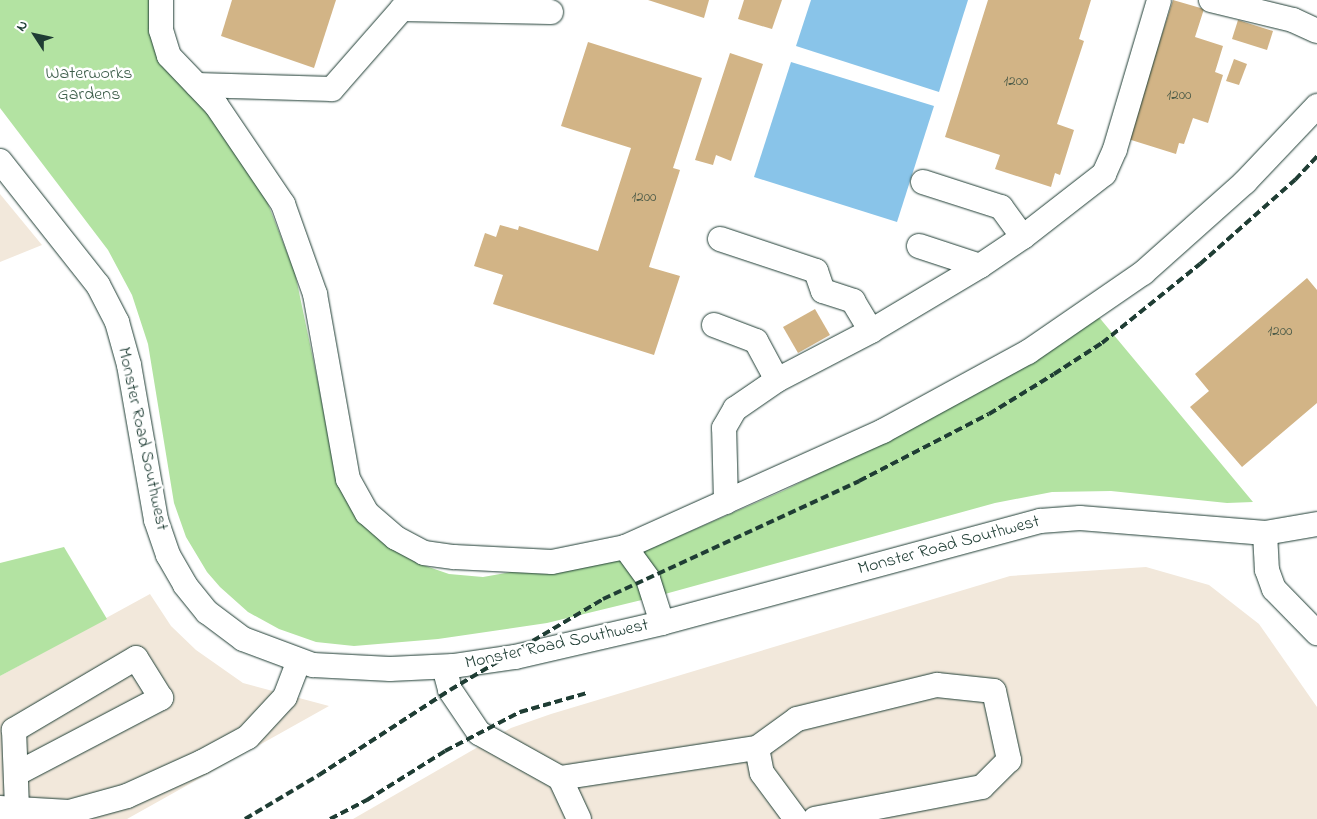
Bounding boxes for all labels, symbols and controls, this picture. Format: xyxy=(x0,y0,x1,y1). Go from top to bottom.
north arrow xyxy=(10,10,60,60)
text: N xyxy=(11,16,34,36)
park label: Waterworks Gardens xyxy=(46,64,132,106)
house number: 1200 xyxy=(1003,73,1029,91)
house number: 1200 xyxy=(1166,87,1192,105)
house number: 1200 xyxy=(631,189,657,207)
house number: 1200 xyxy=(1267,323,1293,341)
street label: Monster Road Southwest xyxy=(112,345,172,533)
street label: Monster Road Southwest xyxy=(856,511,1042,581)
street label: Monster Road Southwest xyxy=(463,615,651,675)

